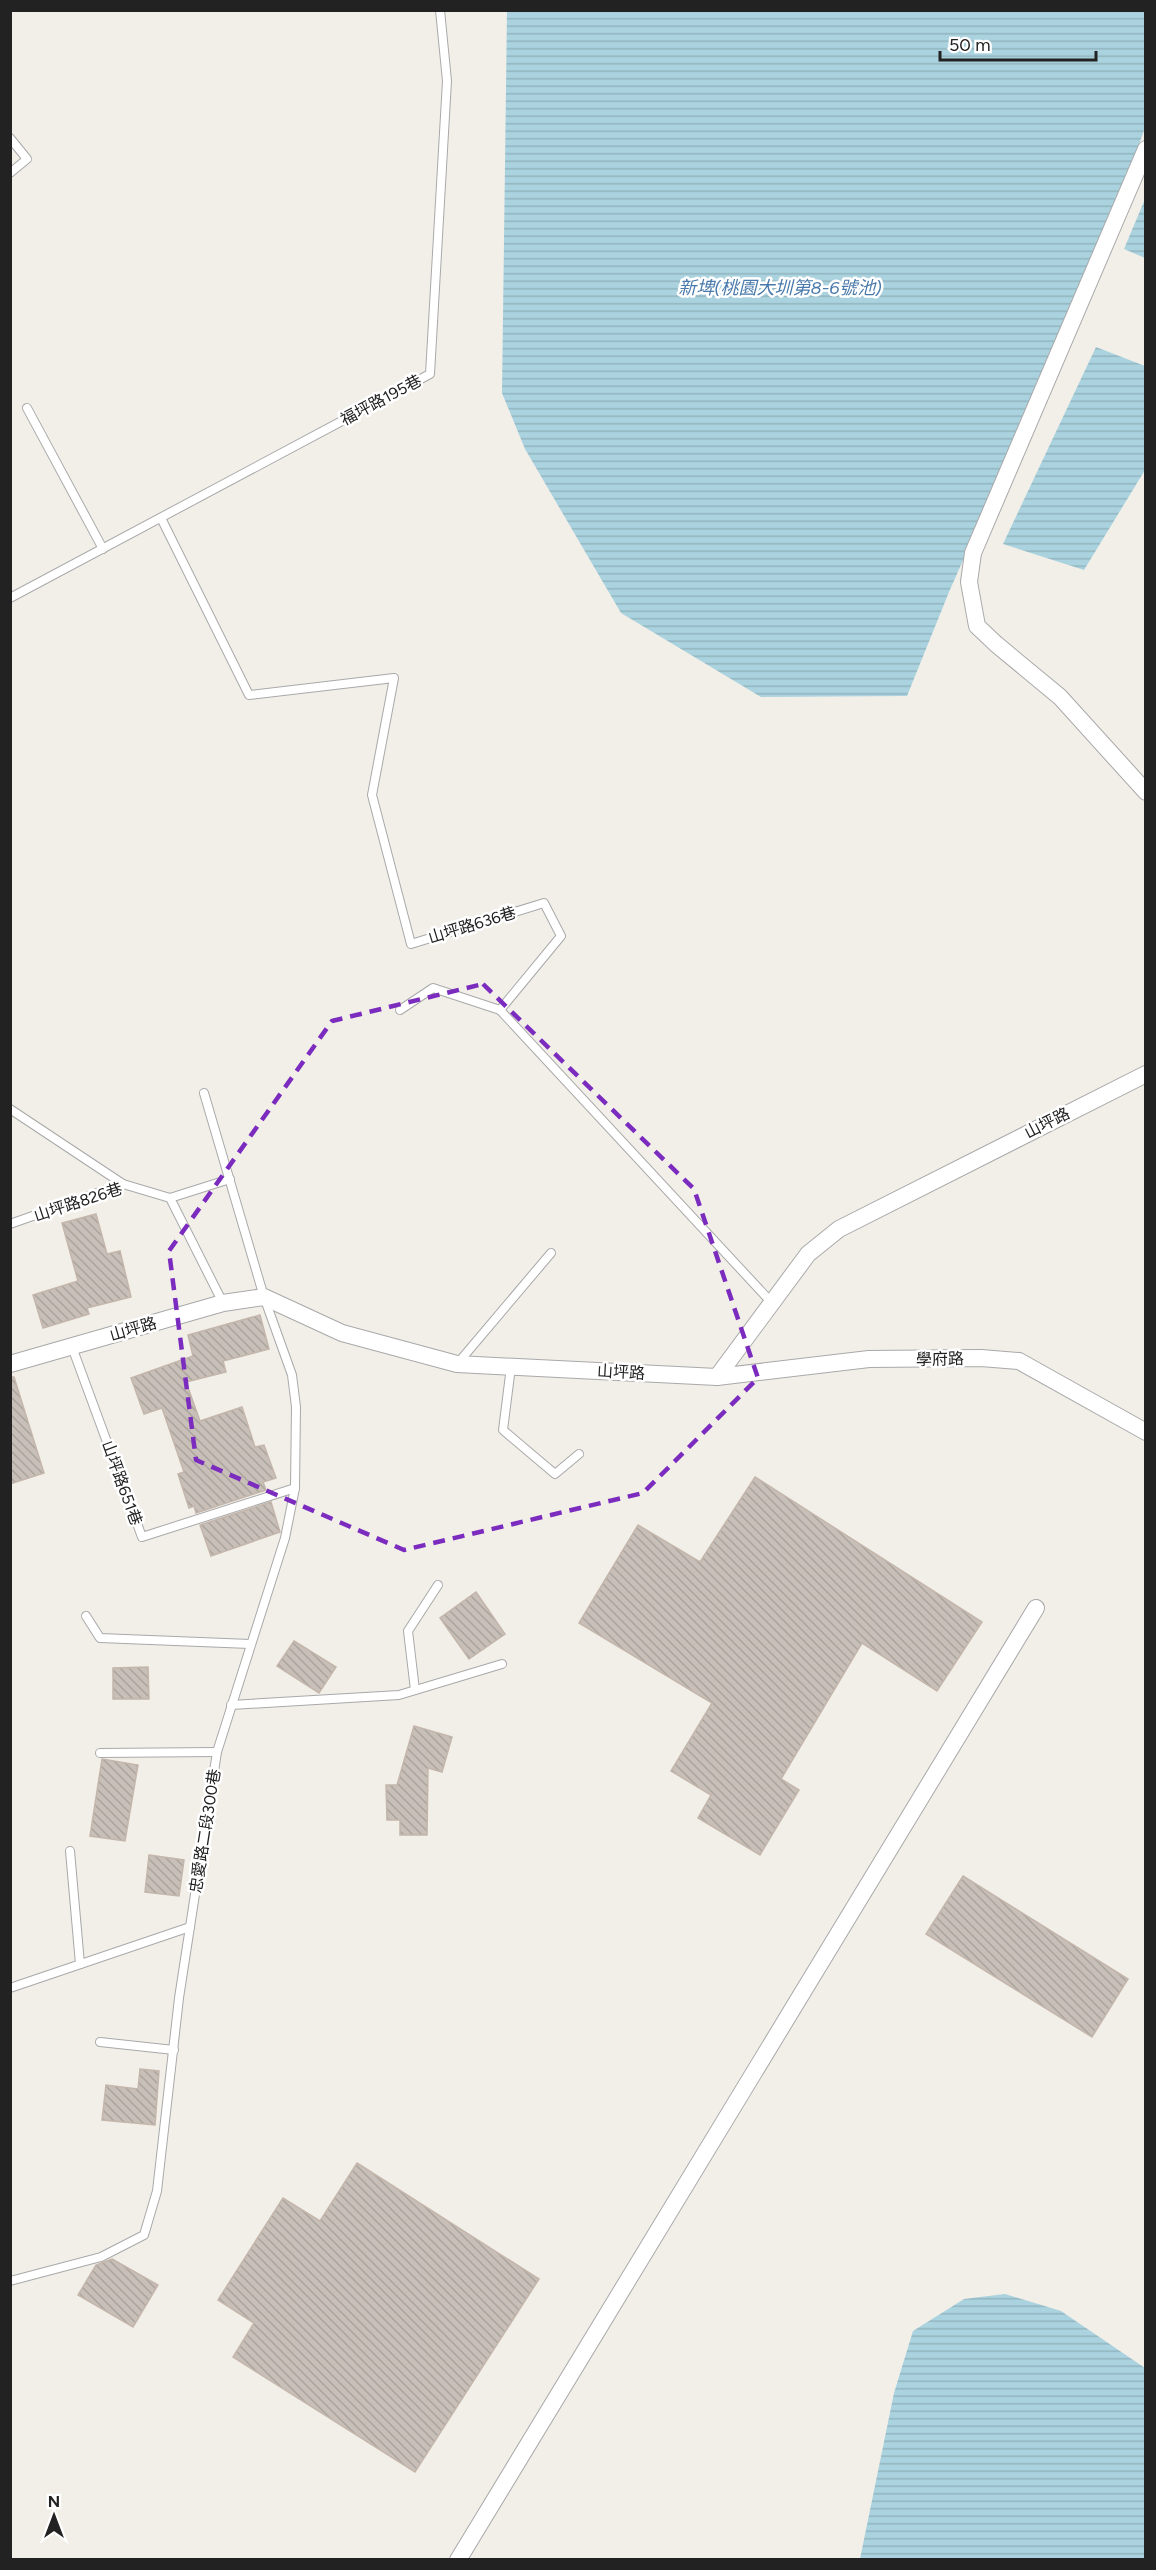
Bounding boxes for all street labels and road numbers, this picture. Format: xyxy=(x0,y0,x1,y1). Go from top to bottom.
street label: 福坪路195巷 xyxy=(337,371,425,429)
street label: 山坪路636巷 xyxy=(426,903,518,947)
street label: 山坪路 xyxy=(1021,1104,1073,1142)
street label: 山坪路826巷 xyxy=(31,1179,125,1225)
street label: 山坪路 xyxy=(107,1313,159,1345)
street label: 學府路 xyxy=(916,1349,964,1369)
street label: 山坪路 xyxy=(597,1361,645,1383)
street label: 山坪路651巷 xyxy=(98,1438,146,1528)
street label: 忠愛路二段300巷 xyxy=(186,1768,224,1894)

